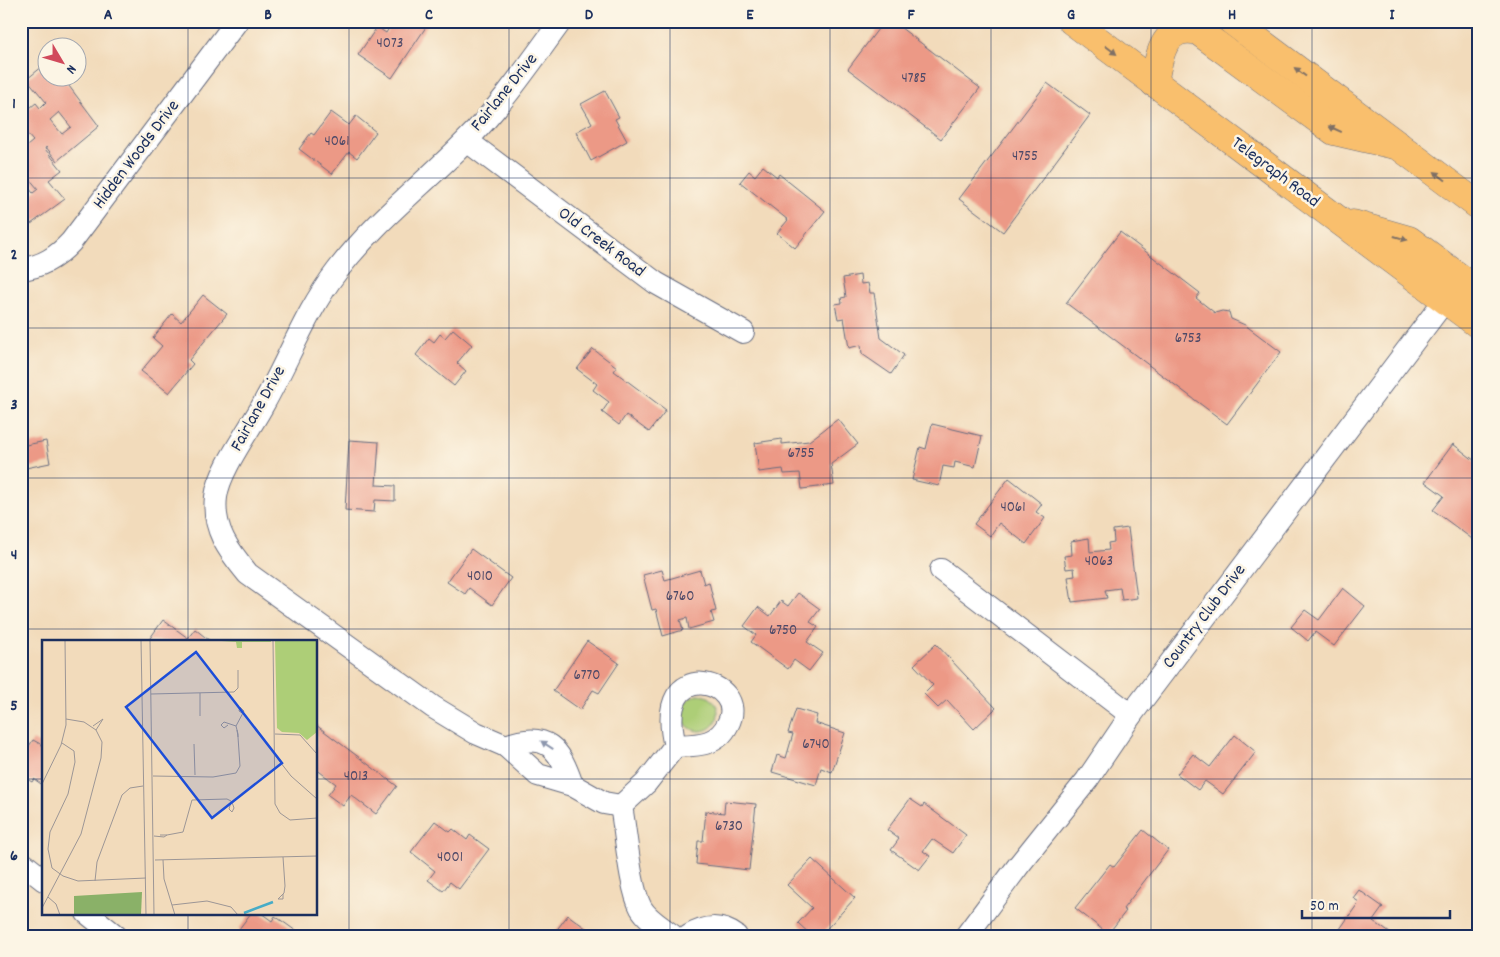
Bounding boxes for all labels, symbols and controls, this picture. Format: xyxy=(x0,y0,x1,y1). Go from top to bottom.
text: A xyxy=(104,4,113,27)
text: B xyxy=(264,4,272,27)
text: C xyxy=(425,4,433,27)
text: D xyxy=(585,4,594,27)
text: E xyxy=(746,4,754,27)
text: F xyxy=(907,4,915,27)
text: G xyxy=(1067,4,1075,27)
text: H xyxy=(1228,4,1236,27)
text: I xyxy=(1390,4,1396,27)
house number: 4073 xyxy=(377,33,403,55)
north arrow xyxy=(38,38,88,88)
one-way arrow xyxy=(1104,45,1117,56)
street label: Fairlane Drive xyxy=(466,48,544,137)
text: N xyxy=(61,60,81,78)
one-way arrow xyxy=(1294,67,1307,78)
house number: 4785 xyxy=(902,68,927,90)
text: 1 xyxy=(12,93,16,116)
street label: Hidden Woods Drive xyxy=(88,95,186,215)
one-way arrow xyxy=(1328,125,1342,133)
house number: 4061 xyxy=(324,131,350,153)
street label: Telegraph Road xyxy=(1226,132,1324,214)
house number: 4755 xyxy=(1012,146,1038,168)
one-way arrow xyxy=(1434,171,1447,182)
street label: Old Creek Road xyxy=(552,202,650,284)
one-way arrow xyxy=(1394,234,1409,242)
text: 2 xyxy=(11,244,18,267)
house number: 6753 xyxy=(1175,328,1201,350)
street label: Fairlane Drive xyxy=(225,362,293,456)
text: 3 xyxy=(10,394,18,417)
house number: 6755 xyxy=(788,443,815,465)
house number: 4061 xyxy=(1000,497,1026,519)
text: 4 xyxy=(11,544,17,567)
house number: 4063 xyxy=(1085,551,1113,573)
street label: Country Club Drive xyxy=(1157,559,1253,675)
house number: 4010 xyxy=(467,566,493,588)
house number: 6760 xyxy=(666,586,694,608)
house number: 6750 xyxy=(769,620,797,642)
inset map xyxy=(42,640,318,914)
house number: 6770 xyxy=(573,665,601,687)
text: 5 xyxy=(10,695,18,718)
house number: 6740 xyxy=(802,734,830,756)
one-way arrow xyxy=(541,740,554,750)
house number: 4013 xyxy=(344,766,368,788)
house number: 6730 xyxy=(715,816,743,838)
text: 6 xyxy=(10,845,18,868)
house number: 4001 xyxy=(437,847,463,869)
scale bar xyxy=(1302,887,1450,919)
text: 50 m xyxy=(1310,896,1339,918)

